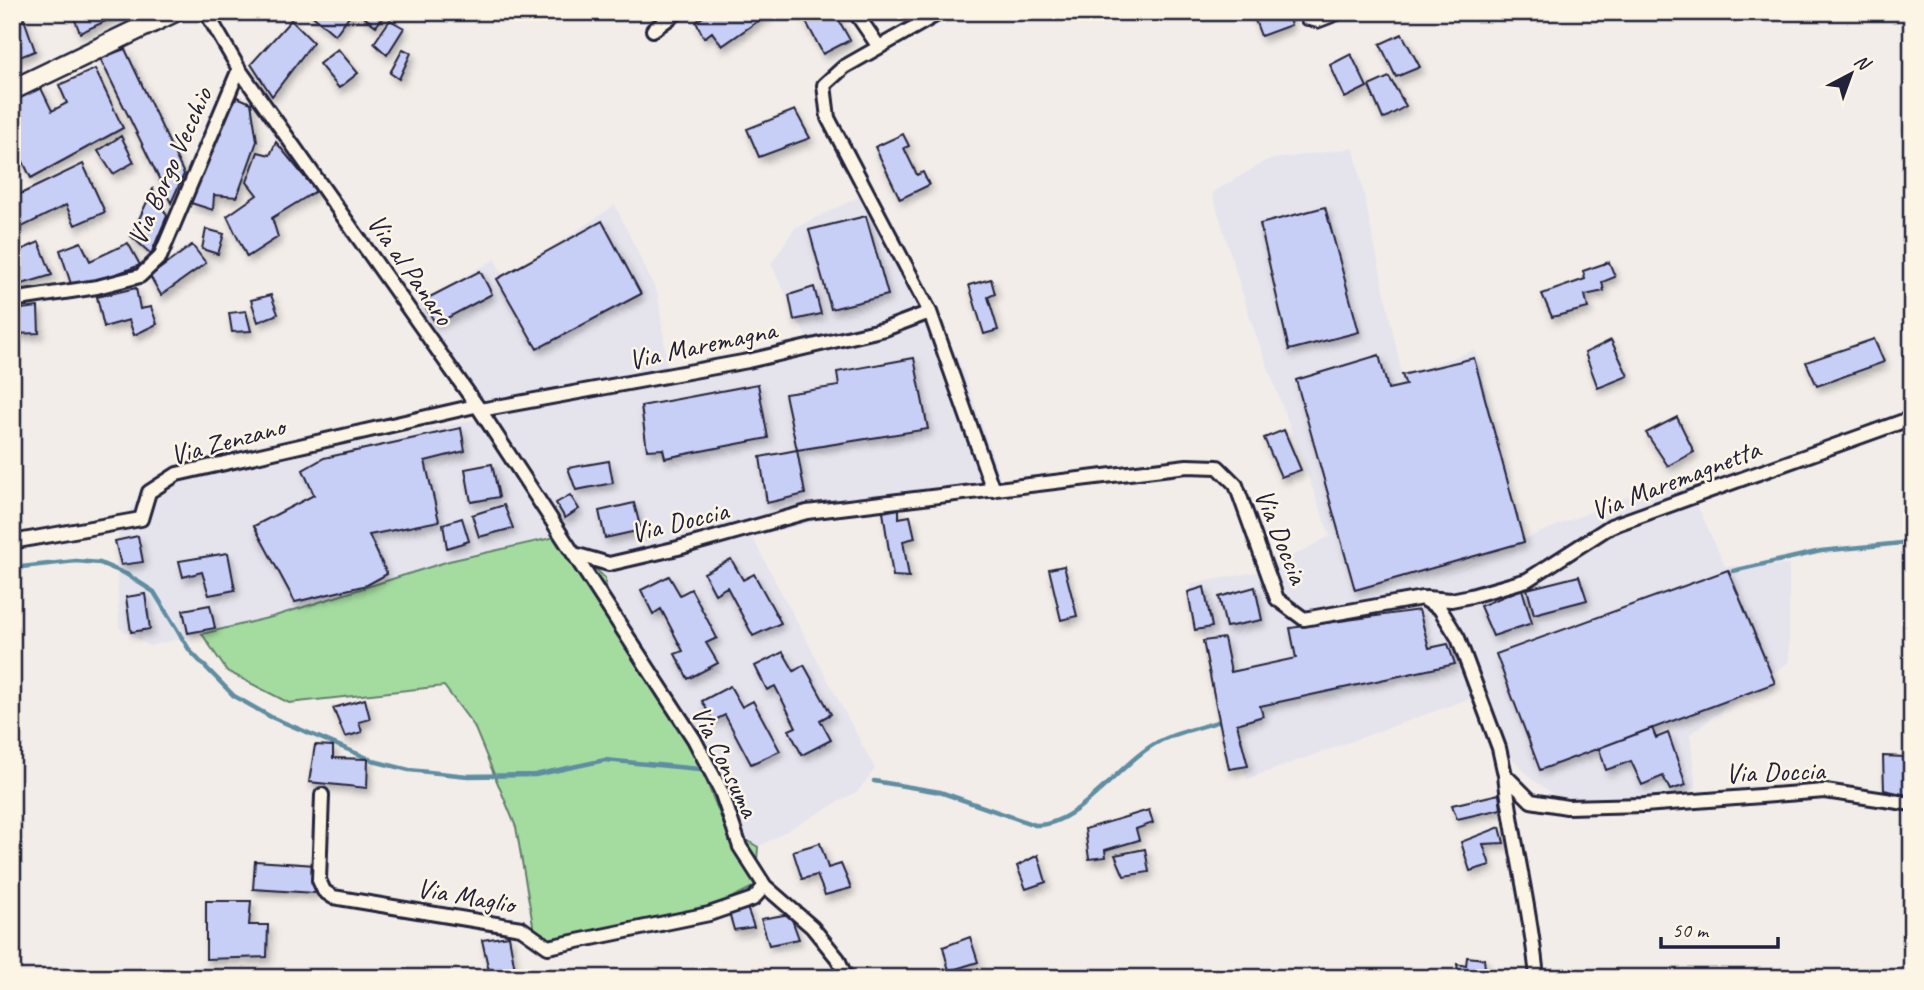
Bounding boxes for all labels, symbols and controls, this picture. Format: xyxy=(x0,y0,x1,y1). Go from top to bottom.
north arrow xyxy=(1815,38,1885,108)
text: N xyxy=(1849,49,1876,77)
street label: Via Borgo Vecchio xyxy=(119,80,221,250)
street label: Via al Panaro xyxy=(360,207,463,333)
street label: Via Maremagna xyxy=(625,311,782,377)
street label: Via Zenzano xyxy=(166,408,291,473)
street label: Via Maremagnetta xyxy=(1586,431,1766,528)
street label: Via Doccia xyxy=(1247,484,1317,590)
street label: Via Doccia xyxy=(627,492,733,550)
street label: Via Consuma xyxy=(684,700,768,824)
street label: Via Doccia xyxy=(1725,752,1827,791)
street label: Via Maglio xyxy=(414,870,520,922)
scale bar xyxy=(1661,906,1779,950)
text: 50 m xyxy=(1672,917,1710,943)

